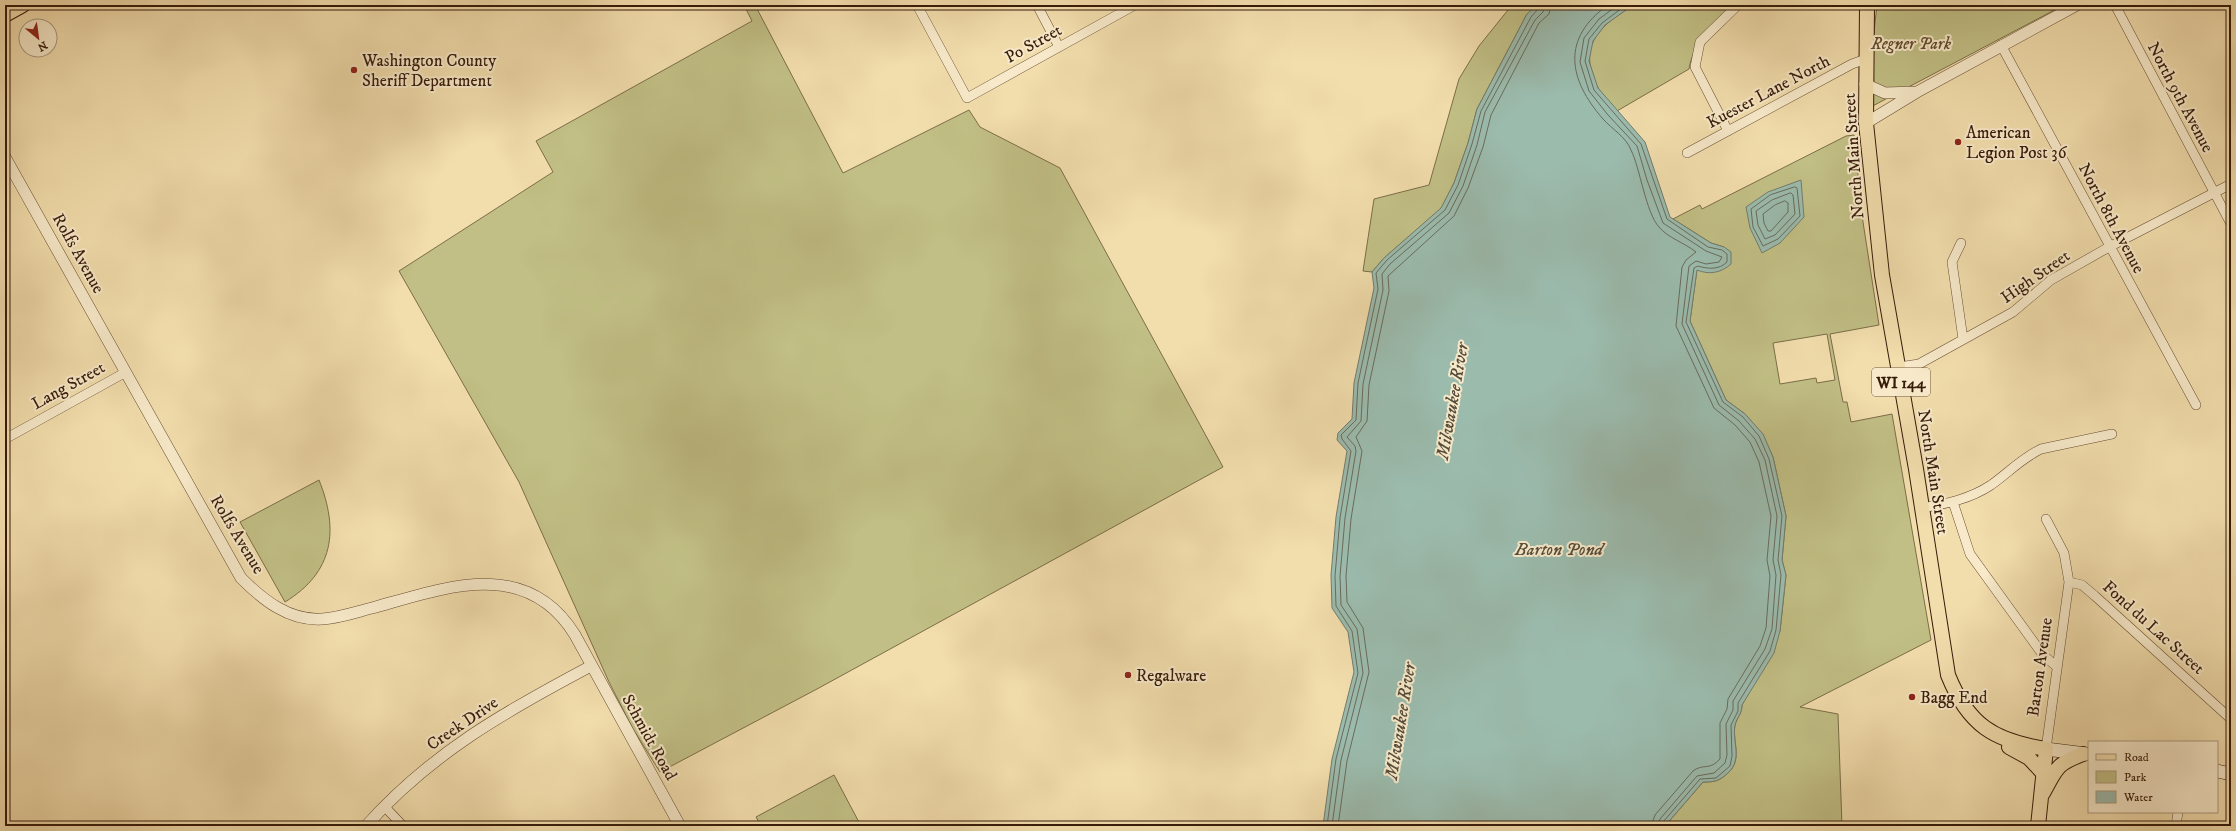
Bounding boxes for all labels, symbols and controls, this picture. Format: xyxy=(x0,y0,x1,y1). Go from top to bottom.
north arrow xyxy=(18,18,58,58)
street label: Po Street xyxy=(1001,19,1066,68)
park label: Regner Park xyxy=(1870,33,1952,55)
text: N xyxy=(35,38,50,54)
street label: North 9th Avenue xyxy=(2142,39,2218,156)
place label: Washington County Sheriff Department xyxy=(361,50,497,92)
street label: Kuester Lane North xyxy=(1703,50,1834,134)
marker: Washington County Sheriff Department xyxy=(349,65,359,75)
street label: North Main Street xyxy=(1839,92,1869,220)
place label: American Legion Post 36 xyxy=(1966,122,2068,164)
marker: American Legion Post 36 xyxy=(1953,137,1963,147)
street label: North 8th Avenue xyxy=(2073,160,2149,277)
street label: Rolfs Avenue xyxy=(47,210,109,297)
street label: High Street xyxy=(1997,245,2075,309)
water label: Milwaukee River xyxy=(1432,340,1474,463)
street label: Lang Street xyxy=(28,356,109,415)
road number: WI 144 xyxy=(1872,368,1930,396)
street label: North Main Street xyxy=(1912,408,1954,537)
street label: Rolfs Avenue xyxy=(205,491,269,578)
water label: Barton Pond xyxy=(1514,539,1606,561)
street label: Fond du Lac Street xyxy=(2098,576,2209,680)
street label: Barton Avenue xyxy=(2022,616,2058,718)
water label: Milwaukee River xyxy=(1381,660,1421,783)
place label: Regalware xyxy=(1136,665,1206,687)
marker: Regalware xyxy=(1123,670,1133,680)
place label: Bagg End xyxy=(1920,687,1988,709)
street label: Schmidt Road xyxy=(616,691,682,785)
street label: Creek Drive xyxy=(423,692,503,756)
marker: Bagg End xyxy=(1907,692,1917,702)
legend xyxy=(2088,741,2218,813)
text: Road xyxy=(2124,750,2149,765)
text: Park xyxy=(2124,770,2146,785)
text: Water xyxy=(2123,790,2153,805)

